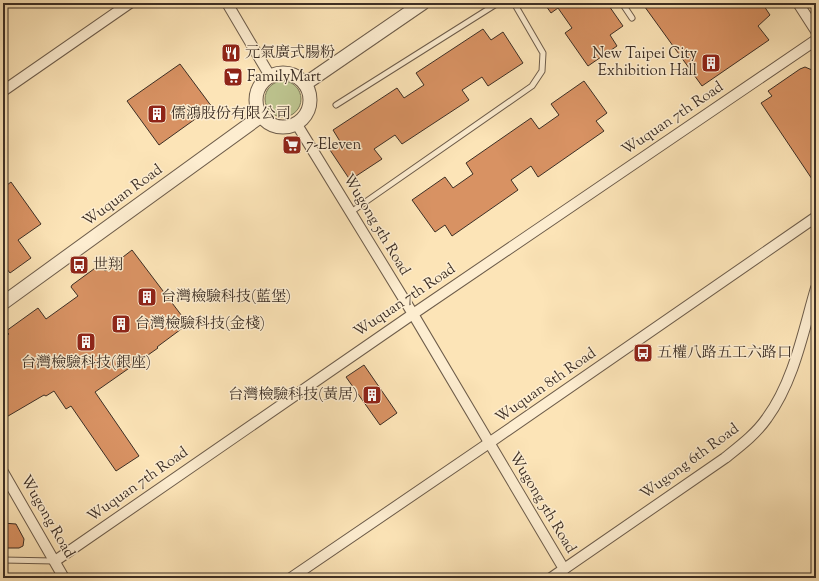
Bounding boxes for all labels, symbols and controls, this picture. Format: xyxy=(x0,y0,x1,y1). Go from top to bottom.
restaurant icon: 元氣廣式腸粉 xyxy=(220,42,242,64)
place label: 元氣廣式腸粉 xyxy=(245,43,335,64)
place label: New Taipei City Exhibition Hall xyxy=(592,44,698,82)
building icon: New Taipei City Exhibition Hall xyxy=(700,52,722,74)
supermarket icon: FamilyMart xyxy=(222,66,244,88)
place label: FamilyMart xyxy=(247,67,321,88)
street label: Wuquan 7th Road xyxy=(618,77,728,161)
building icon: 儒鴻股份有限公司 xyxy=(146,103,168,125)
place label: 儒鴻股份有限公司 xyxy=(171,104,291,125)
supermarket icon: 7-Eleven xyxy=(281,134,303,156)
place label: 7-Eleven xyxy=(306,135,362,156)
street label: Wuquan Road xyxy=(79,160,168,232)
street label: Wugong 5th Road xyxy=(337,170,415,280)
bus stop icon: 世翔 xyxy=(68,254,90,276)
place label: 世翔 xyxy=(93,255,123,276)
street label: Wuquan 7th Road xyxy=(350,259,460,343)
building icon: 台灣檢驗科技(藍堡) xyxy=(136,286,158,308)
place label: 台灣檢驗科技(藍堡) xyxy=(161,287,291,308)
building icon: 台灣檢驗科技(金棧) xyxy=(110,313,132,335)
place label: 台灣檢驗科技(金棧) xyxy=(135,314,265,335)
building icon: 台灣檢驗科技(銀座) xyxy=(75,331,97,353)
bus stop icon: 五權八路五工六路口 xyxy=(632,342,654,364)
street label: Wuquan 8th Road xyxy=(491,343,601,429)
place label: 五權八路五工六路口 xyxy=(657,343,792,364)
place label: 台灣檢驗科技(銀座) xyxy=(21,353,151,374)
building icon: 台灣檢驗科技(黃居) xyxy=(361,384,383,406)
place label: 台灣檢驗科技(黃居) xyxy=(228,385,358,406)
street label: Wugong 6th Road xyxy=(636,419,744,505)
street label: Wuquan 7th Road xyxy=(83,442,193,528)
street label: Wugong 5th Road xyxy=(503,448,581,558)
street label: Wugong Road xyxy=(15,472,80,563)

